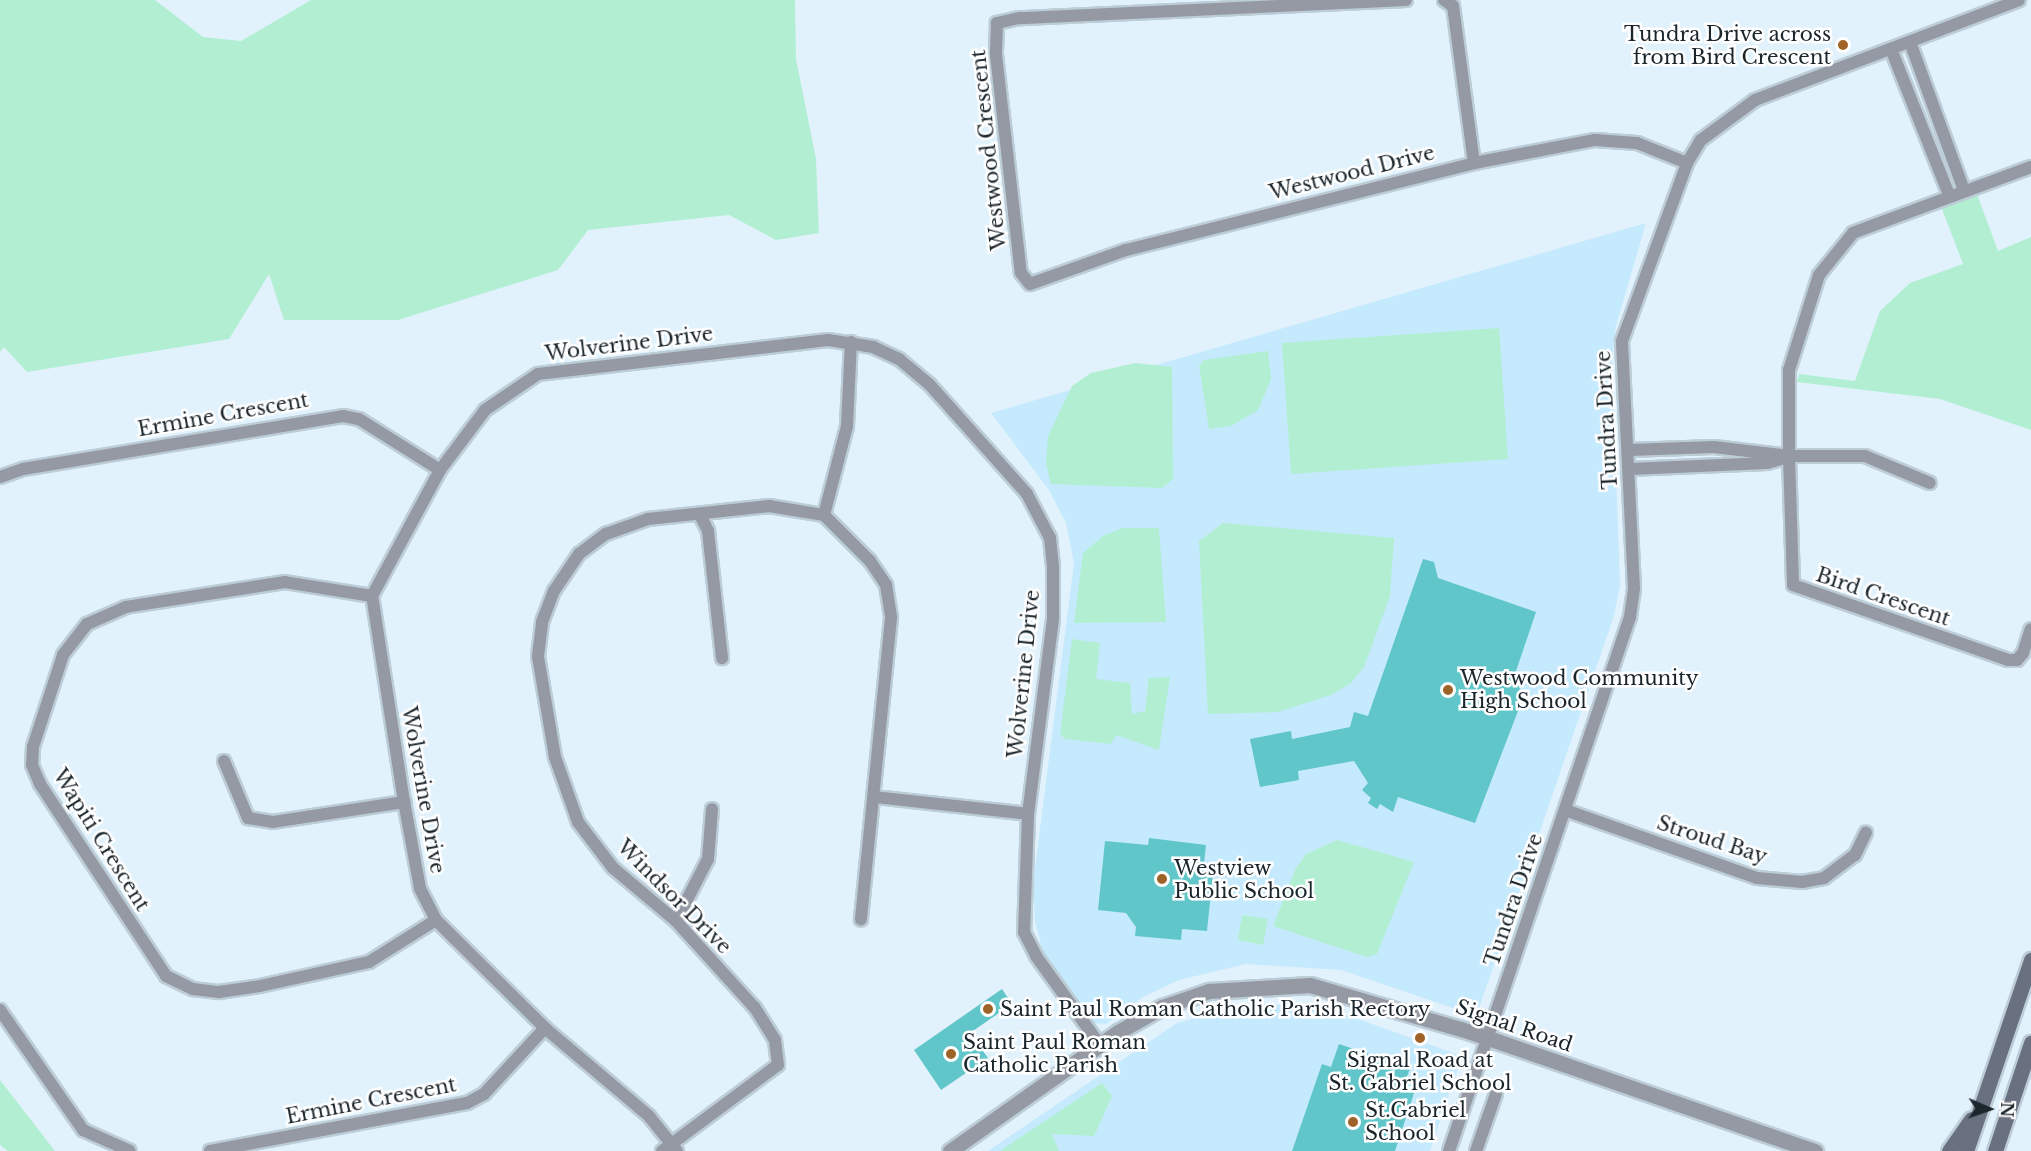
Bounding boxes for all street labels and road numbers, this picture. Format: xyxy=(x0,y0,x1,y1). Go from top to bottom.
street label: Westwood Crescent xyxy=(967,48,1011,252)
street label: Westwood Drive xyxy=(1267,141,1437,205)
street label: Wolverine Drive xyxy=(544,322,714,366)
street label: Tundra Drive xyxy=(1591,350,1623,490)
street label: Ermine Crescent xyxy=(136,388,310,442)
street label: Bird Crescent xyxy=(1813,563,1953,631)
street label: Wolverine Drive xyxy=(1003,589,1045,759)
street label: Wolverine Drive xyxy=(396,705,450,875)
street label: Wapiti Crescent xyxy=(48,765,154,915)
street label: Stroud Bay xyxy=(1654,811,1770,869)
street label: Tundra Drive xyxy=(1480,830,1548,970)
street label: Windsor Drive xyxy=(612,835,736,959)
street label: Signal Road xyxy=(1452,995,1576,1057)
street label: Ermine Crescent xyxy=(284,1073,458,1129)

